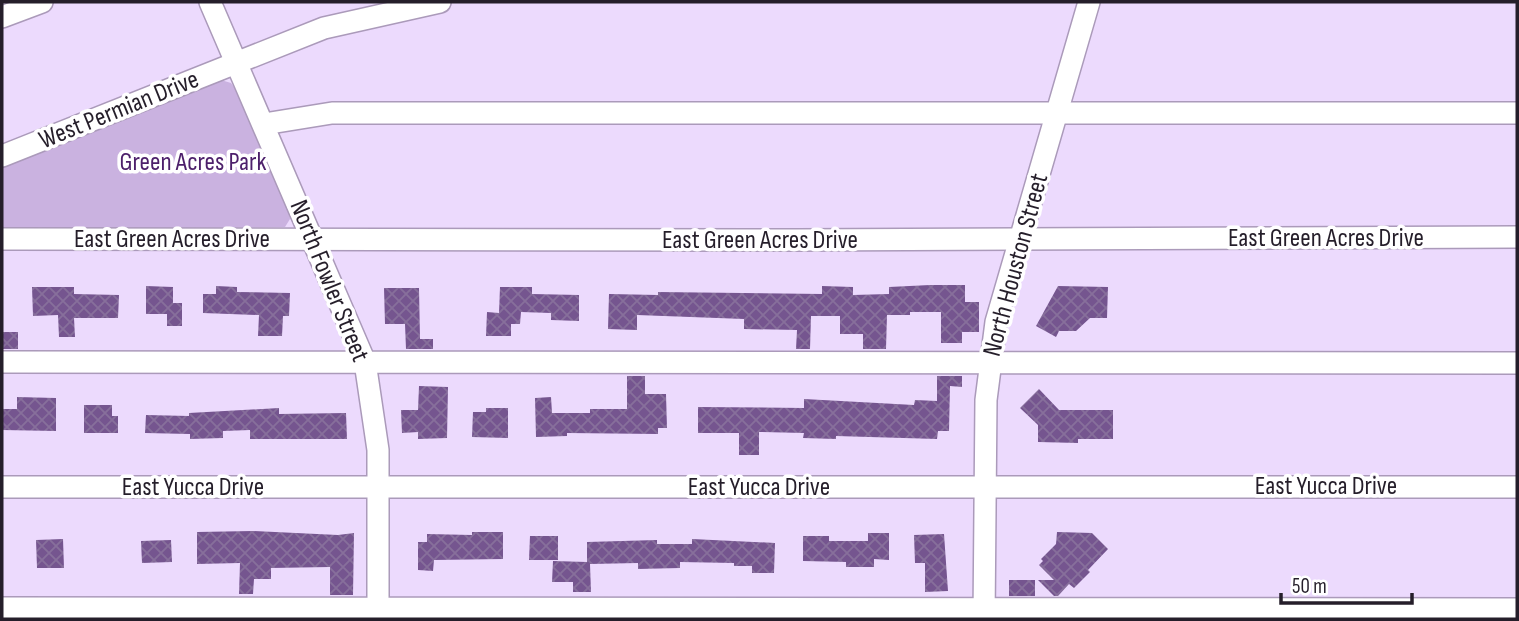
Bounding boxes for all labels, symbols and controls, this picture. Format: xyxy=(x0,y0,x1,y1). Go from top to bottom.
street label: West Permian Drive xyxy=(35,64,203,156)
park label: Green Acres Park xyxy=(120,147,267,178)
street label: North Houston Street xyxy=(977,170,1055,360)
street label: North Fowler Street xyxy=(283,196,376,366)
street label: East Green Acres Drive xyxy=(1228,223,1424,254)
street label: East Green Acres Drive xyxy=(74,224,270,255)
street label: East Green Acres Drive xyxy=(662,225,858,256)
street label: East Yucca Drive xyxy=(1255,471,1397,502)
street label: East Yucca Drive xyxy=(122,472,264,503)
street label: East Yucca Drive xyxy=(688,472,830,503)
scale bar xyxy=(1281,562,1412,606)
text: 50 m xyxy=(1292,574,1327,599)

